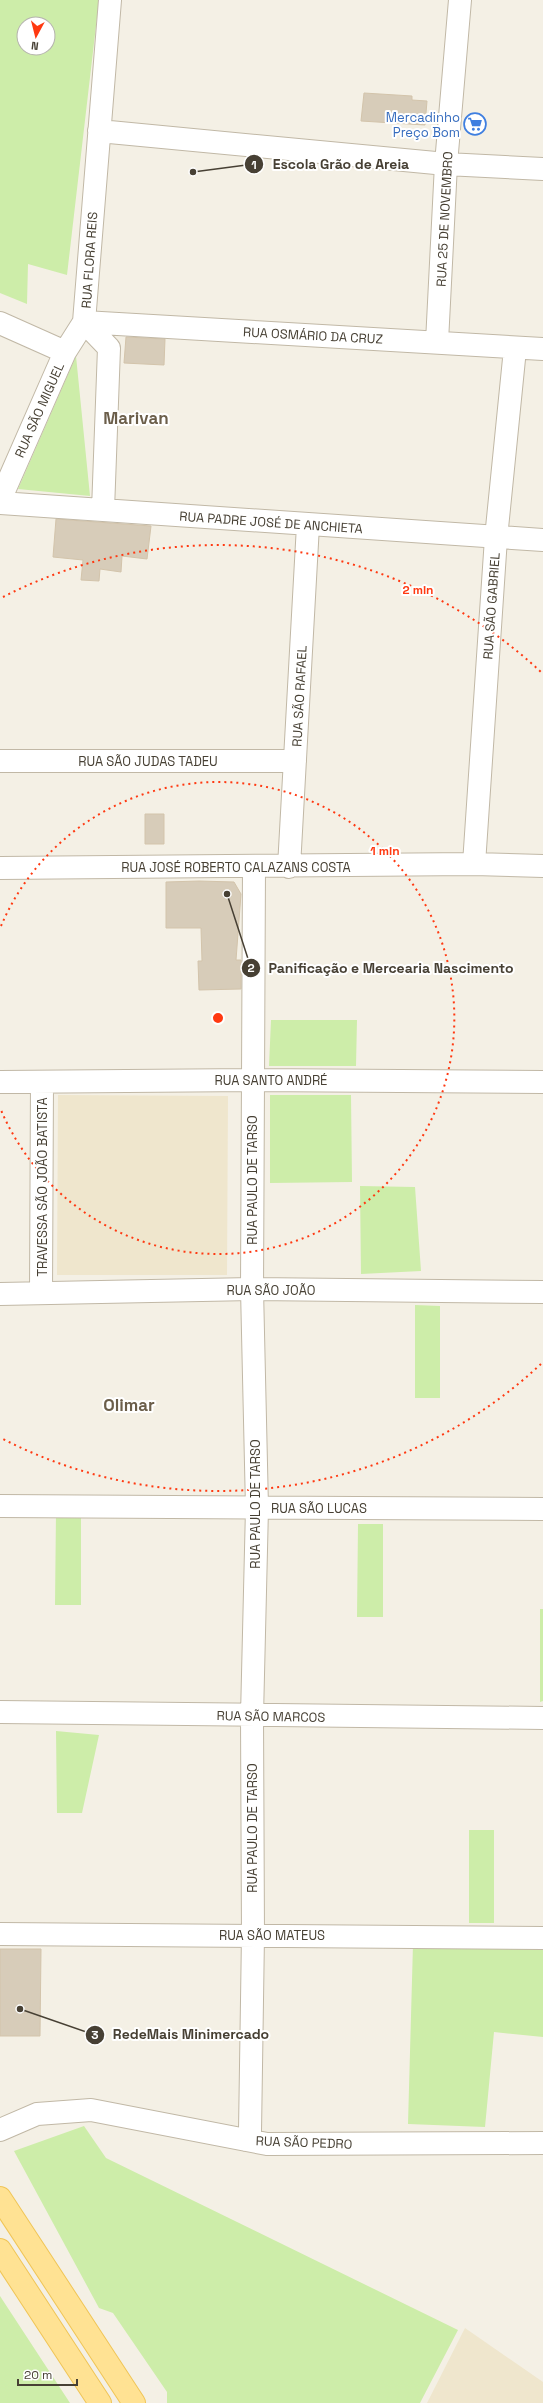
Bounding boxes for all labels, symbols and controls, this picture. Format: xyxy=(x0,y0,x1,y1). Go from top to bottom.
north arrow xyxy=(16,16,56,56)
text: N xyxy=(30,39,39,53)
place label: Mercadinho Preço Bom xyxy=(386,109,460,141)
supermarket icon: Mercadinho Preço Bom xyxy=(462,111,488,137)
callout: Escola Grão de Areia xyxy=(244,151,417,177)
street label: RUA 25 DE NOVEMBRO xyxy=(432,151,457,287)
text: Escola Grão de Areia xyxy=(273,155,409,173)
text: 1 xyxy=(251,157,257,173)
street label: RUA FLORA REIS xyxy=(78,211,101,309)
street label: RUA OSMÁRIO DA CRUZ xyxy=(243,323,383,348)
street label: RUA SÃO MIGUEL xyxy=(11,360,68,460)
district label: Marivan xyxy=(103,407,169,429)
street label: RUA PADRE JOSÉ DE ANCHIETA xyxy=(179,508,363,537)
street label: RUA SÃO GABRIEL xyxy=(479,552,504,660)
text: 2 min xyxy=(402,582,434,598)
street label: RUA SÃO RAFAEL xyxy=(288,645,311,747)
street label: RUA SÃO JUDAS TADEU xyxy=(78,753,218,770)
text: 1 min xyxy=(370,843,400,859)
street label: RUA JOSÉ ROBERTO CALAZANS COSTA xyxy=(121,859,351,876)
callout: Panificação e Mercearia Nascimento xyxy=(241,955,522,981)
text: Panificação e Mercearia Nascimento xyxy=(268,959,514,977)
text: 2 xyxy=(247,960,255,976)
centre of rings xyxy=(211,1011,225,1025)
street label: RUA SANTO ANDRÉ xyxy=(215,1072,327,1089)
street label: TRAVESSA SÃO JOÃO BATISTA xyxy=(34,1097,51,1277)
street label: RUA PAULO DE TARSO xyxy=(244,1115,261,1245)
street label: RUA SÃO JOÃO xyxy=(227,1282,315,1299)
district label: Olimar xyxy=(103,1394,155,1416)
street label: RUA PAULO DE TARSO xyxy=(247,1439,264,1569)
street label: RUA SÃO LUCAS xyxy=(271,1500,367,1517)
street label: RUA SÃO MARCOS xyxy=(216,1707,326,1726)
street label: RUA PAULO DE TARSO xyxy=(244,1763,261,1893)
street label: RUA SÃO MATEUS xyxy=(219,1927,325,1944)
callout: RedeMais Minimercado xyxy=(85,2022,278,2048)
text: RedeMais Minimercado xyxy=(113,2025,269,2043)
text: 3 xyxy=(91,2027,99,2043)
street label: RUA SÃO PEDRO xyxy=(255,2132,353,2153)
scale bar xyxy=(18,2361,77,2387)
text: 20 m xyxy=(24,2367,52,2383)

